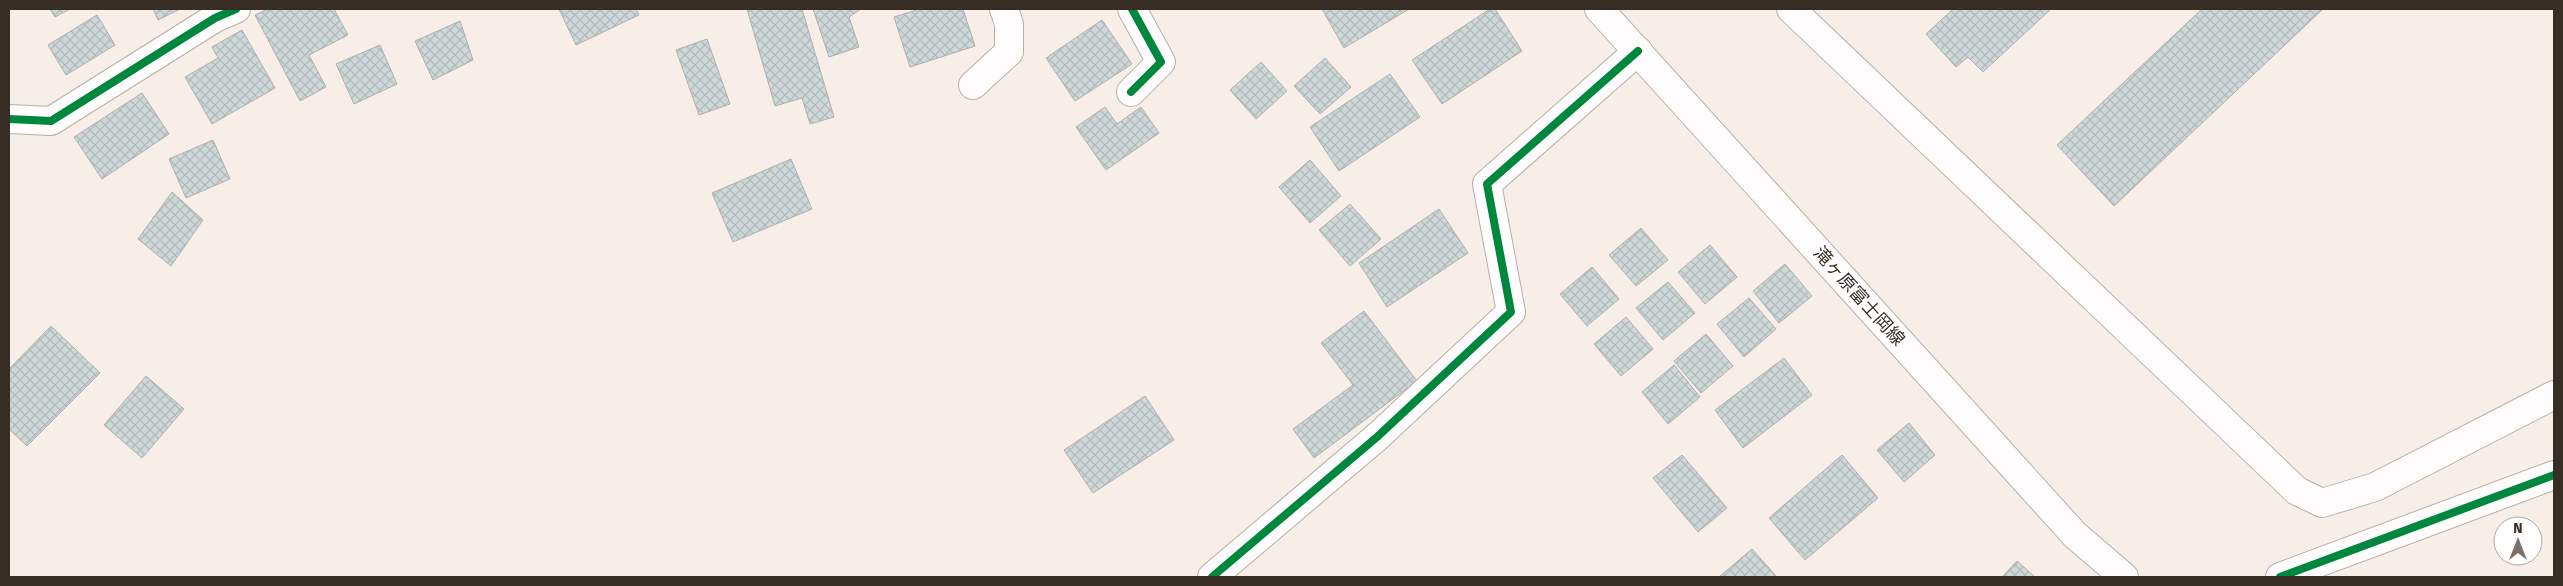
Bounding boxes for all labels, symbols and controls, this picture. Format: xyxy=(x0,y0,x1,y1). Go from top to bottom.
street label: 滝ヶ原富士岡線 xyxy=(1809,242,1909,350)
north arrow xyxy=(2493,516,2543,566)
text: N xyxy=(2513,520,2523,537)

